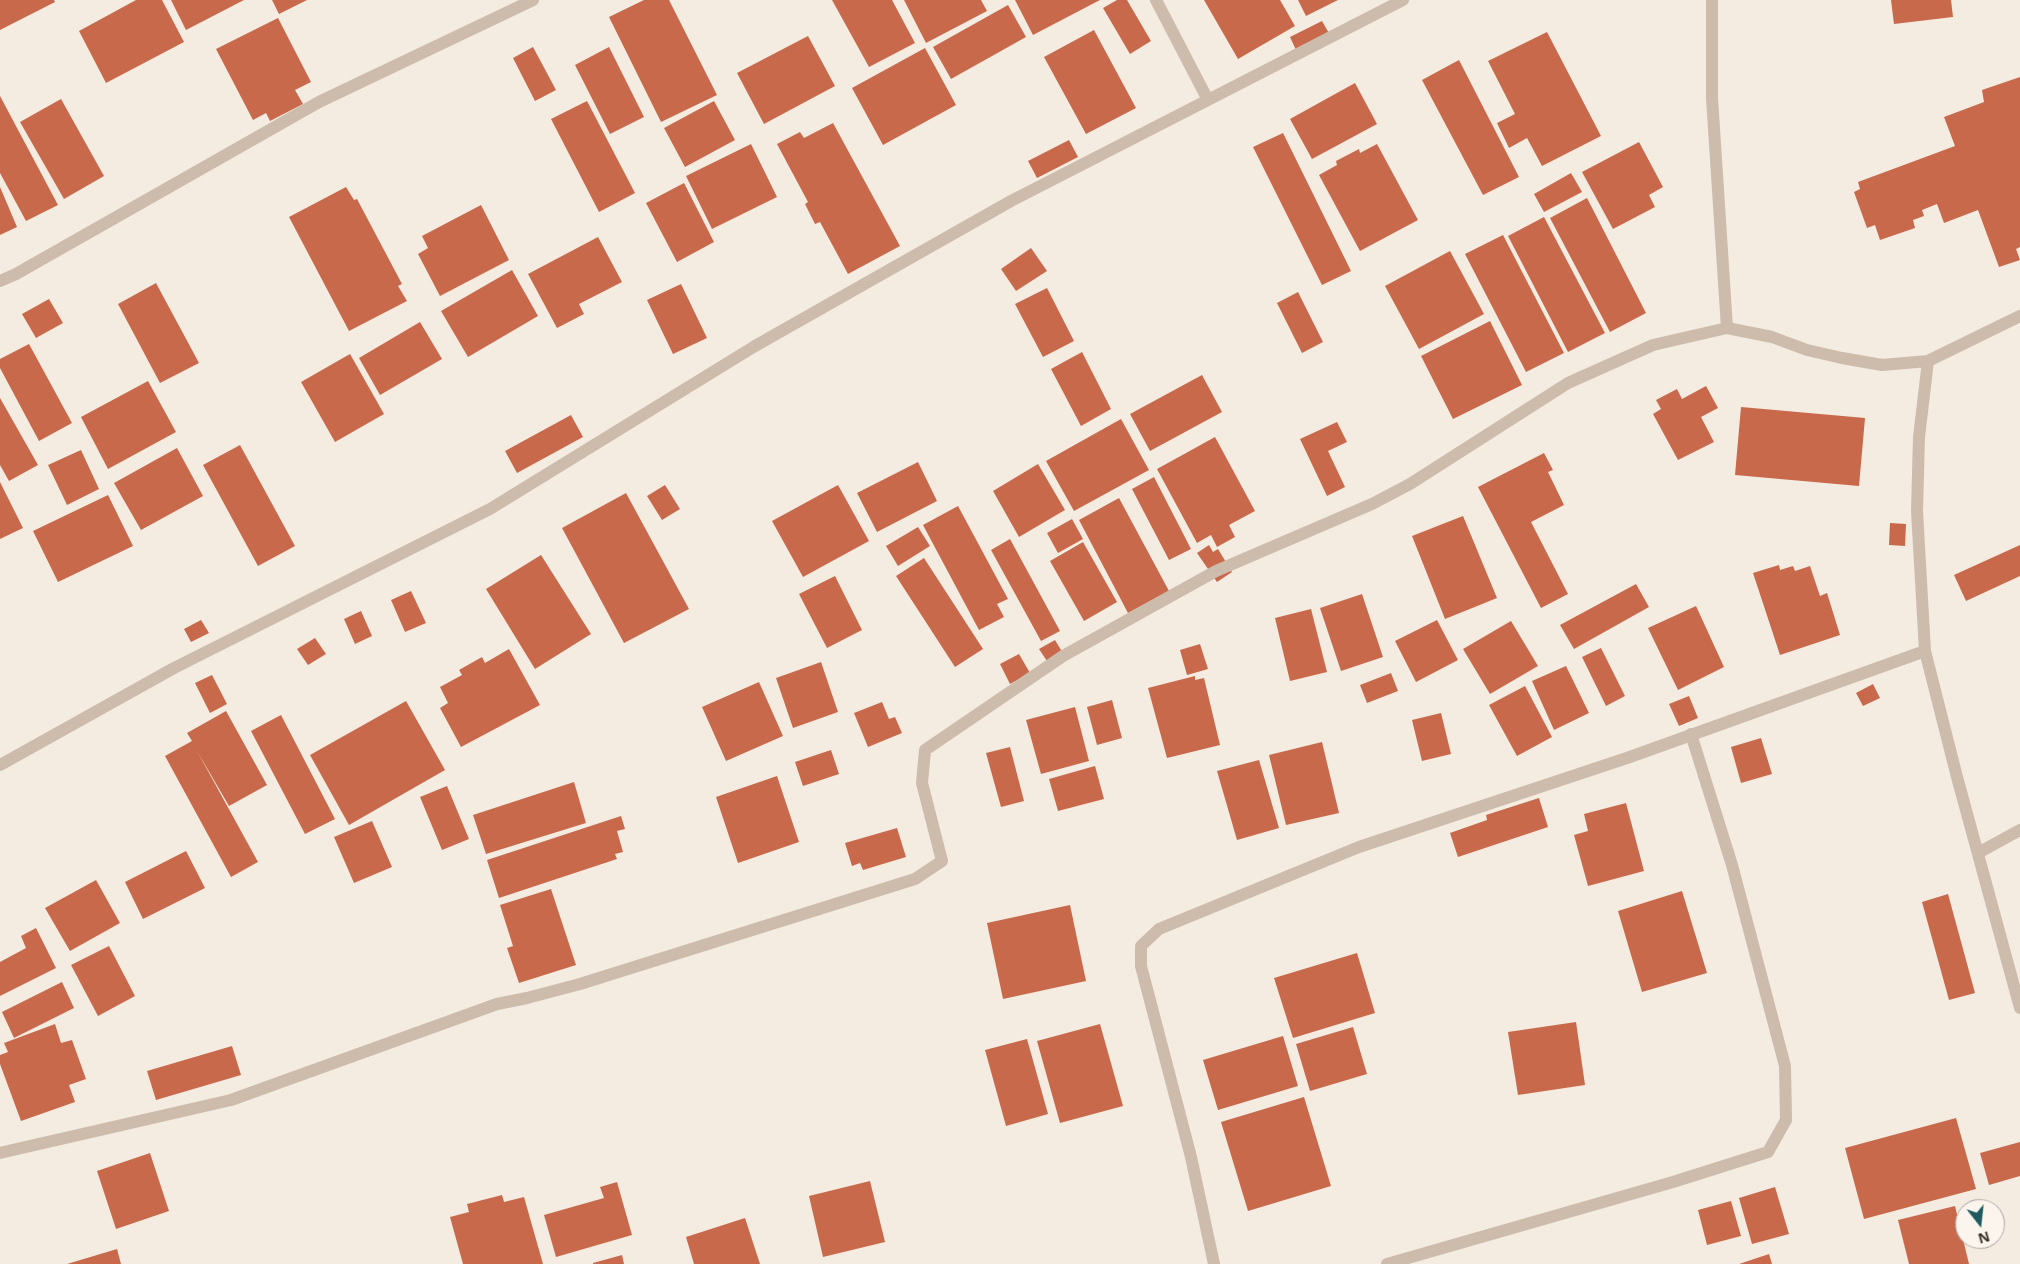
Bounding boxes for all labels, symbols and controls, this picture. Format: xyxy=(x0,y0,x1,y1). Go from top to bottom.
north arrow xyxy=(1955,1199,2005,1249)
text: N xyxy=(1976,1227,1992,1249)

